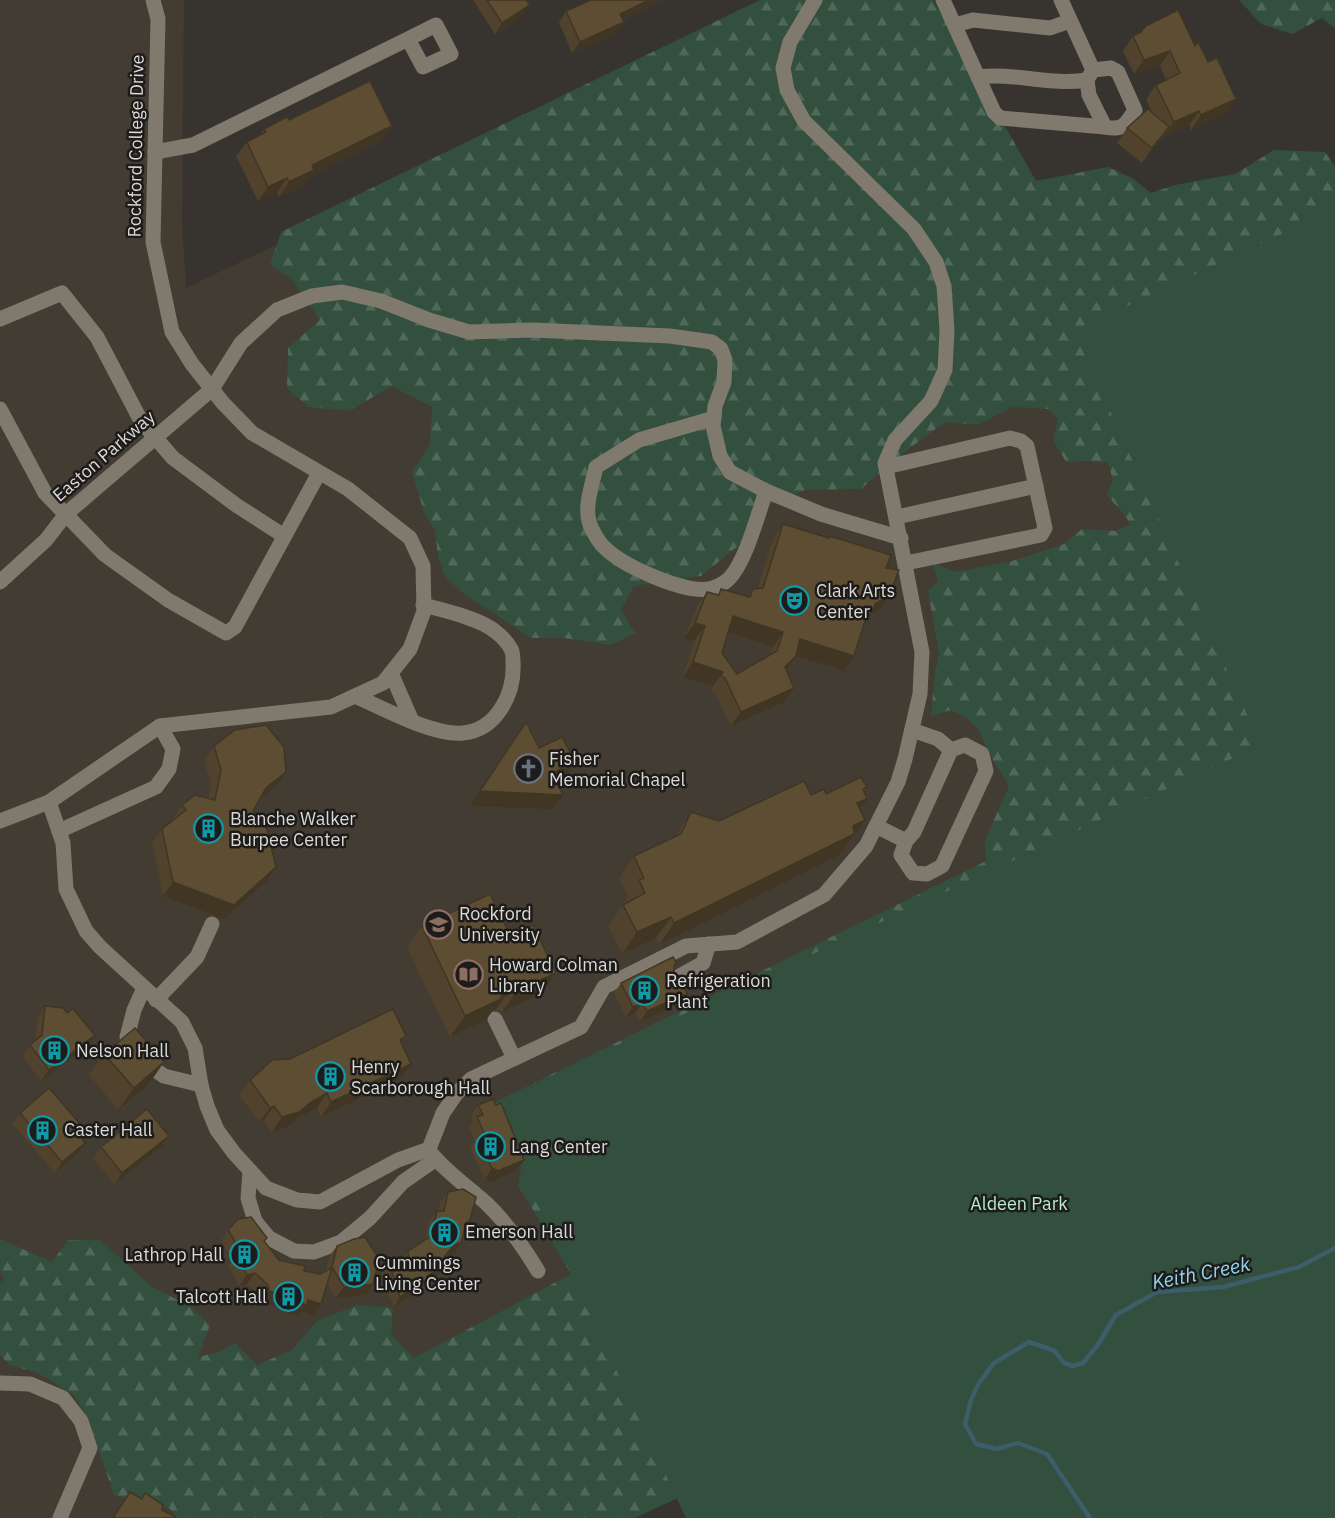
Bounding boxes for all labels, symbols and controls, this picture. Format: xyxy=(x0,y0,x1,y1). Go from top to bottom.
street label: Rockford College Drive xyxy=(122,54,149,238)
street label: Easton Parkway xyxy=(48,405,160,506)
place label: Clark Arts Center xyxy=(816,579,895,623)
theatre icon: Clark Arts Center xyxy=(779,585,811,617)
place label: Fisher Memorial Chapel xyxy=(549,747,685,791)
church icon: Fisher Memorial Chapel xyxy=(512,753,544,785)
place label: Blanche Walker Burpee Center xyxy=(230,807,356,851)
building icon: Blanche Walker Burpee Center xyxy=(193,813,225,845)
place label: Rockford University xyxy=(459,902,540,946)
school or university icon: Rockford University xyxy=(422,908,454,940)
place label: Howard Colman Library xyxy=(489,953,618,997)
library icon: Howard Colman Library xyxy=(452,959,484,991)
place label: Refrigeration Plant xyxy=(666,969,771,1013)
building icon: Refrigeration Plant xyxy=(629,975,661,1007)
building icon: Nelson Hall xyxy=(39,1035,71,1067)
place label: Nelson Hall xyxy=(76,1039,169,1062)
place label: Henry Scarborough Hall xyxy=(351,1055,490,1099)
building icon: Henry Scarborough Hall xyxy=(314,1061,346,1093)
building icon: Caster Hall xyxy=(27,1114,59,1146)
place label: Caster Hall xyxy=(64,1118,153,1141)
building icon: Lang Center xyxy=(474,1131,506,1163)
place label: Lang Center xyxy=(511,1135,608,1158)
park label: Aldeen Park xyxy=(970,1192,1068,1215)
building icon: Emerson Hall xyxy=(428,1216,460,1248)
place label: Emerson Hall xyxy=(465,1220,573,1243)
building icon: Lathrop Hall xyxy=(228,1239,260,1271)
place label: Lathrop Hall xyxy=(125,1243,223,1266)
water label: Keith Creek xyxy=(1150,1250,1253,1295)
place label: Cummings Living Center xyxy=(375,1251,480,1295)
building icon: Cummings Living Center xyxy=(338,1257,370,1289)
building icon: Talcott Hall xyxy=(272,1281,304,1313)
place label: Talcott Hall xyxy=(176,1285,267,1308)

